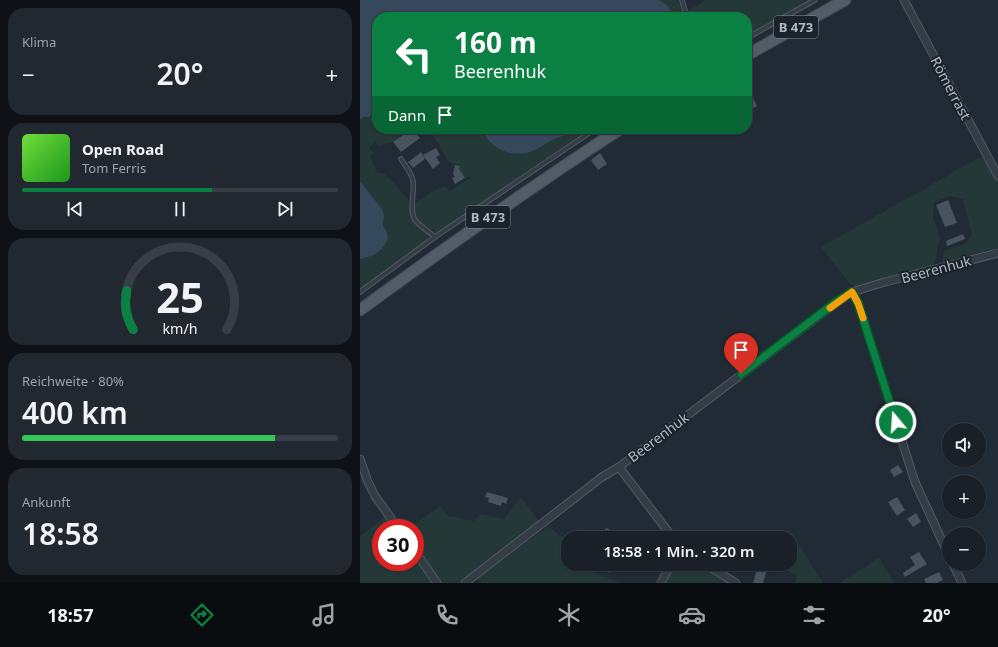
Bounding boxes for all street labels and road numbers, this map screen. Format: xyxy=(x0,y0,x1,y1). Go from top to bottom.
road number: B 473 xyxy=(774,16,818,38)
street label: Römerrast xyxy=(926,53,976,123)
road number: B 473 xyxy=(466,206,510,228)
street label: Beerenhuk xyxy=(899,250,974,287)
street label: Beerenhuk xyxy=(624,408,693,466)

